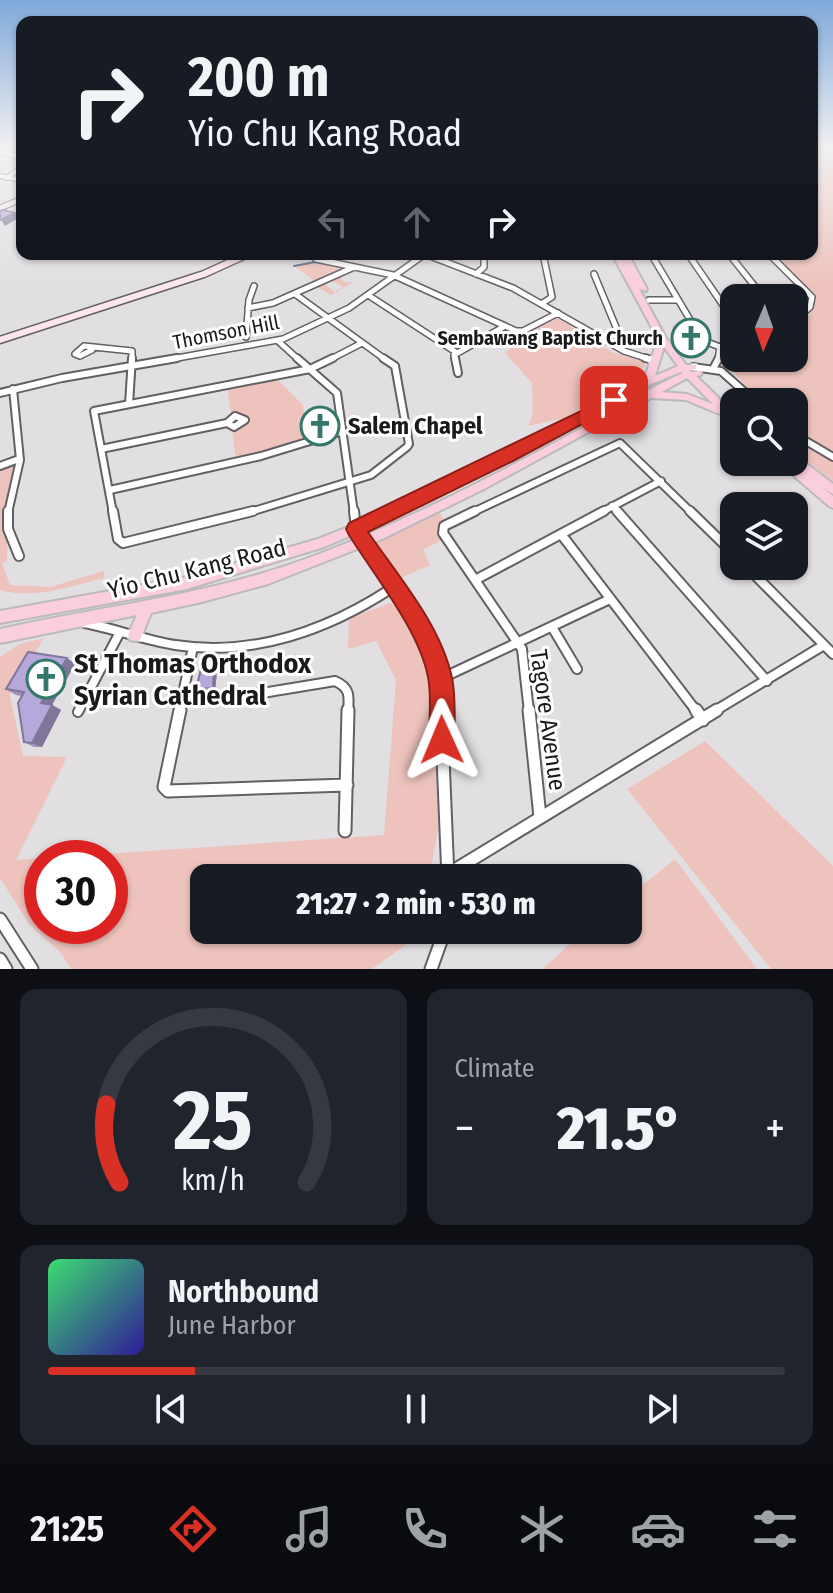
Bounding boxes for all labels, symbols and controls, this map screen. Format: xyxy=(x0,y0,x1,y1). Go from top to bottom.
text: 200 m xyxy=(188,44,329,111)
icon: right xyxy=(56,48,160,152)
text: Yio Chu Kang Road xyxy=(188,112,462,156)
icon: left xyxy=(311,200,355,244)
icon: ahead xyxy=(395,200,439,244)
icon: right xyxy=(479,200,523,244)
north arrow xyxy=(720,284,808,372)
map controls xyxy=(720,284,808,580)
street label: Thomson Hill xyxy=(171,310,281,354)
church icon: Sembawang Baptist Church xyxy=(670,317,712,359)
place label: Sembawang Baptist Church xyxy=(437,326,663,350)
pin xyxy=(580,366,648,434)
icon: arrive xyxy=(592,378,636,422)
button: search xyxy=(720,388,808,476)
church icon: Salem Chapel xyxy=(299,405,341,447)
place label: Salem Chapel xyxy=(348,412,483,440)
button: layers xyxy=(720,492,808,580)
street label: Yio Chu Kang Road xyxy=(105,533,289,605)
place label: St Thomas Orthodox Syrian Cathedral xyxy=(74,647,312,712)
street label: Tagore Avenue xyxy=(524,648,572,792)
church icon: St Thomas Orthodox Syrian Cathedral xyxy=(25,658,67,700)
position arrow xyxy=(400,698,484,782)
speed limit sign: 30 xyxy=(24,840,128,944)
text: 21:27 · 2 min · 530 m xyxy=(296,886,536,922)
text: Climate xyxy=(455,1053,535,1084)
text: 25 xyxy=(173,1071,253,1171)
text: 21.5° xyxy=(557,1093,682,1165)
text: − xyxy=(455,1102,474,1155)
text: + xyxy=(765,1102,785,1155)
text: km/h xyxy=(181,1163,245,1198)
text: Northbound xyxy=(168,1274,319,1310)
text: June Harbor xyxy=(168,1310,296,1341)
icon: previous xyxy=(149,1387,193,1431)
icon: pause xyxy=(394,1387,438,1431)
icon: next xyxy=(640,1387,684,1431)
icon: directions xyxy=(165,1501,221,1557)
icon: music xyxy=(281,1501,337,1557)
icon: phone xyxy=(397,1501,453,1557)
icon: climate xyxy=(514,1501,570,1557)
icon: car xyxy=(630,1501,686,1557)
icon: filters xyxy=(747,1501,803,1557)
text: 21:25 xyxy=(30,1507,104,1551)

